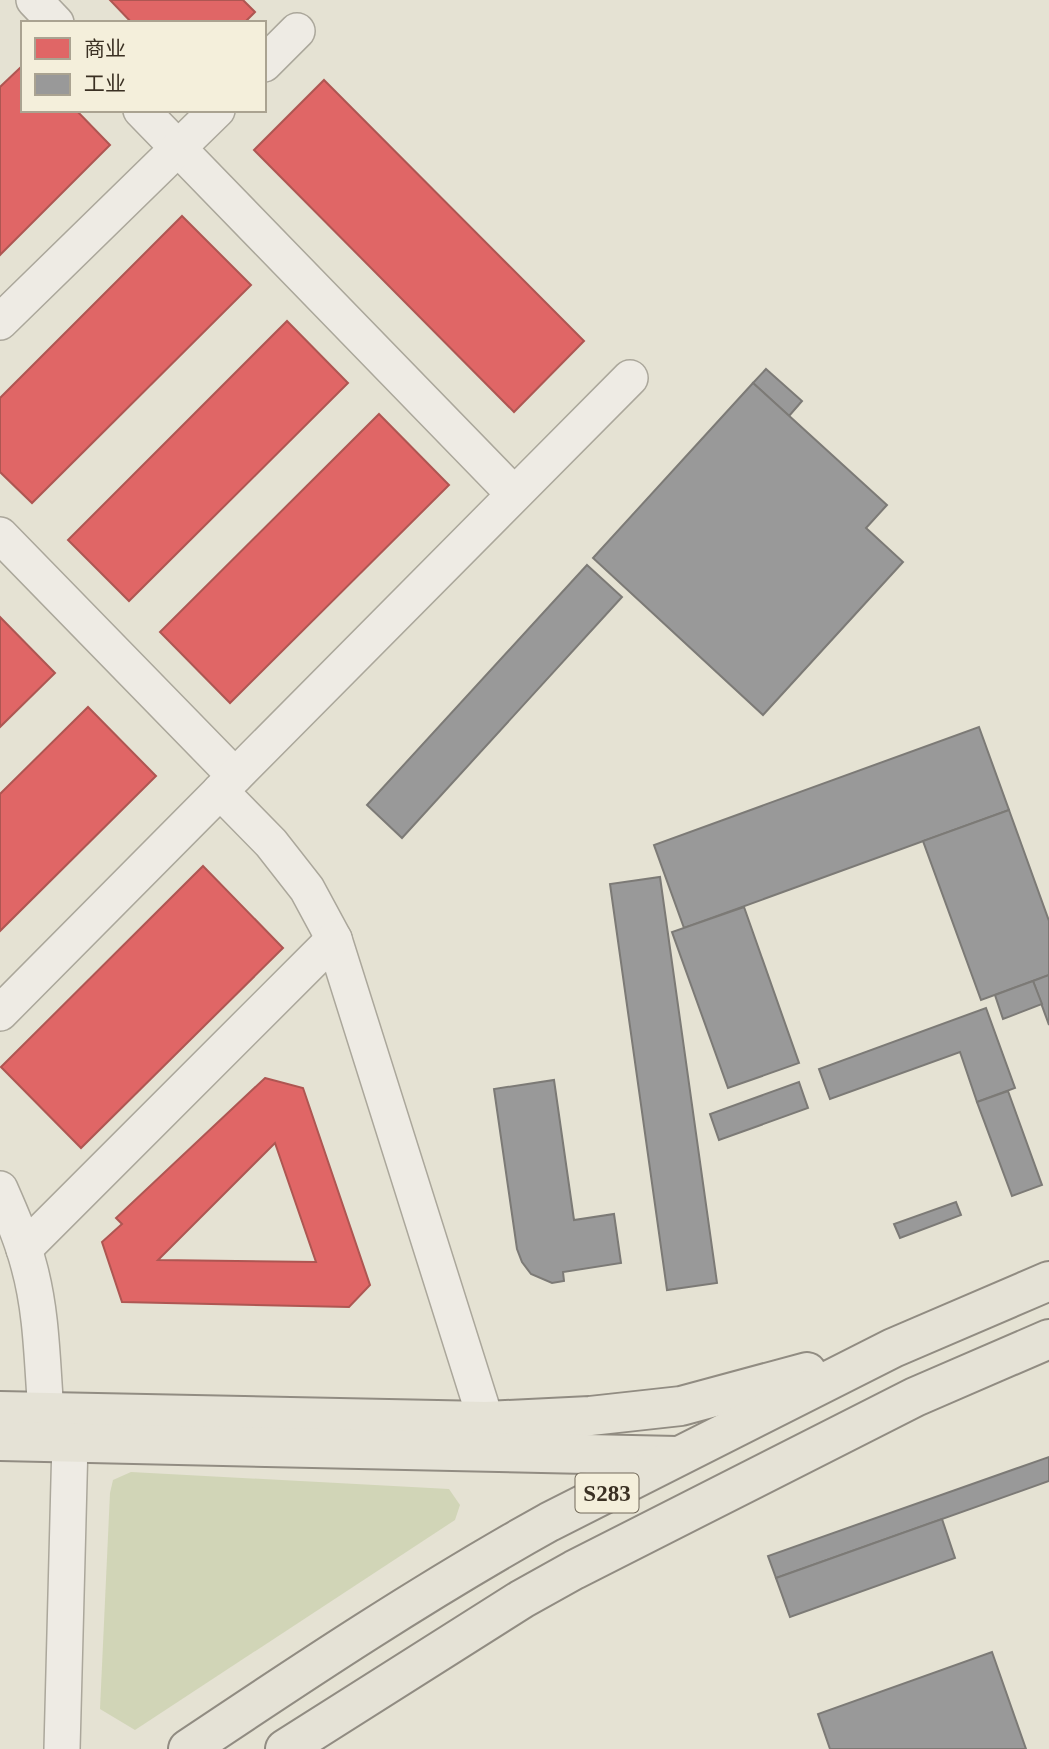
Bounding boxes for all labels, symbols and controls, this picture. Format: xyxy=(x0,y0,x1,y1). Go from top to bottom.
legend xyxy=(21,21,266,112)
text: 商业 xyxy=(84,37,126,61)
text: 工业 xyxy=(84,72,126,96)
road number: S283 xyxy=(576,1474,638,1512)

